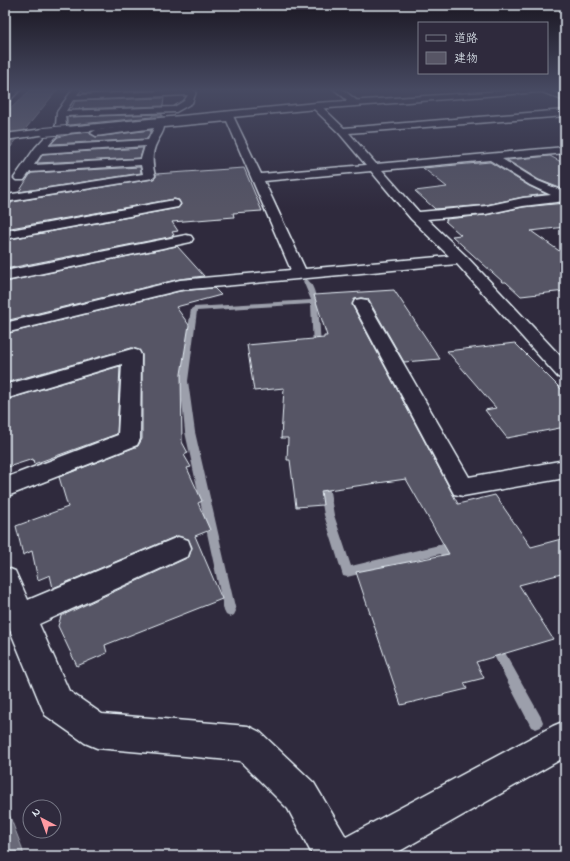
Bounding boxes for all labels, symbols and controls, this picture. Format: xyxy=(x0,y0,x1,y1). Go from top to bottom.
legend xyxy=(418,22,548,74)
text: 道路 xyxy=(454,30,478,48)
text: 建物 xyxy=(454,50,478,68)
north arrow xyxy=(22,799,62,839)
text: N xyxy=(28,804,44,821)

